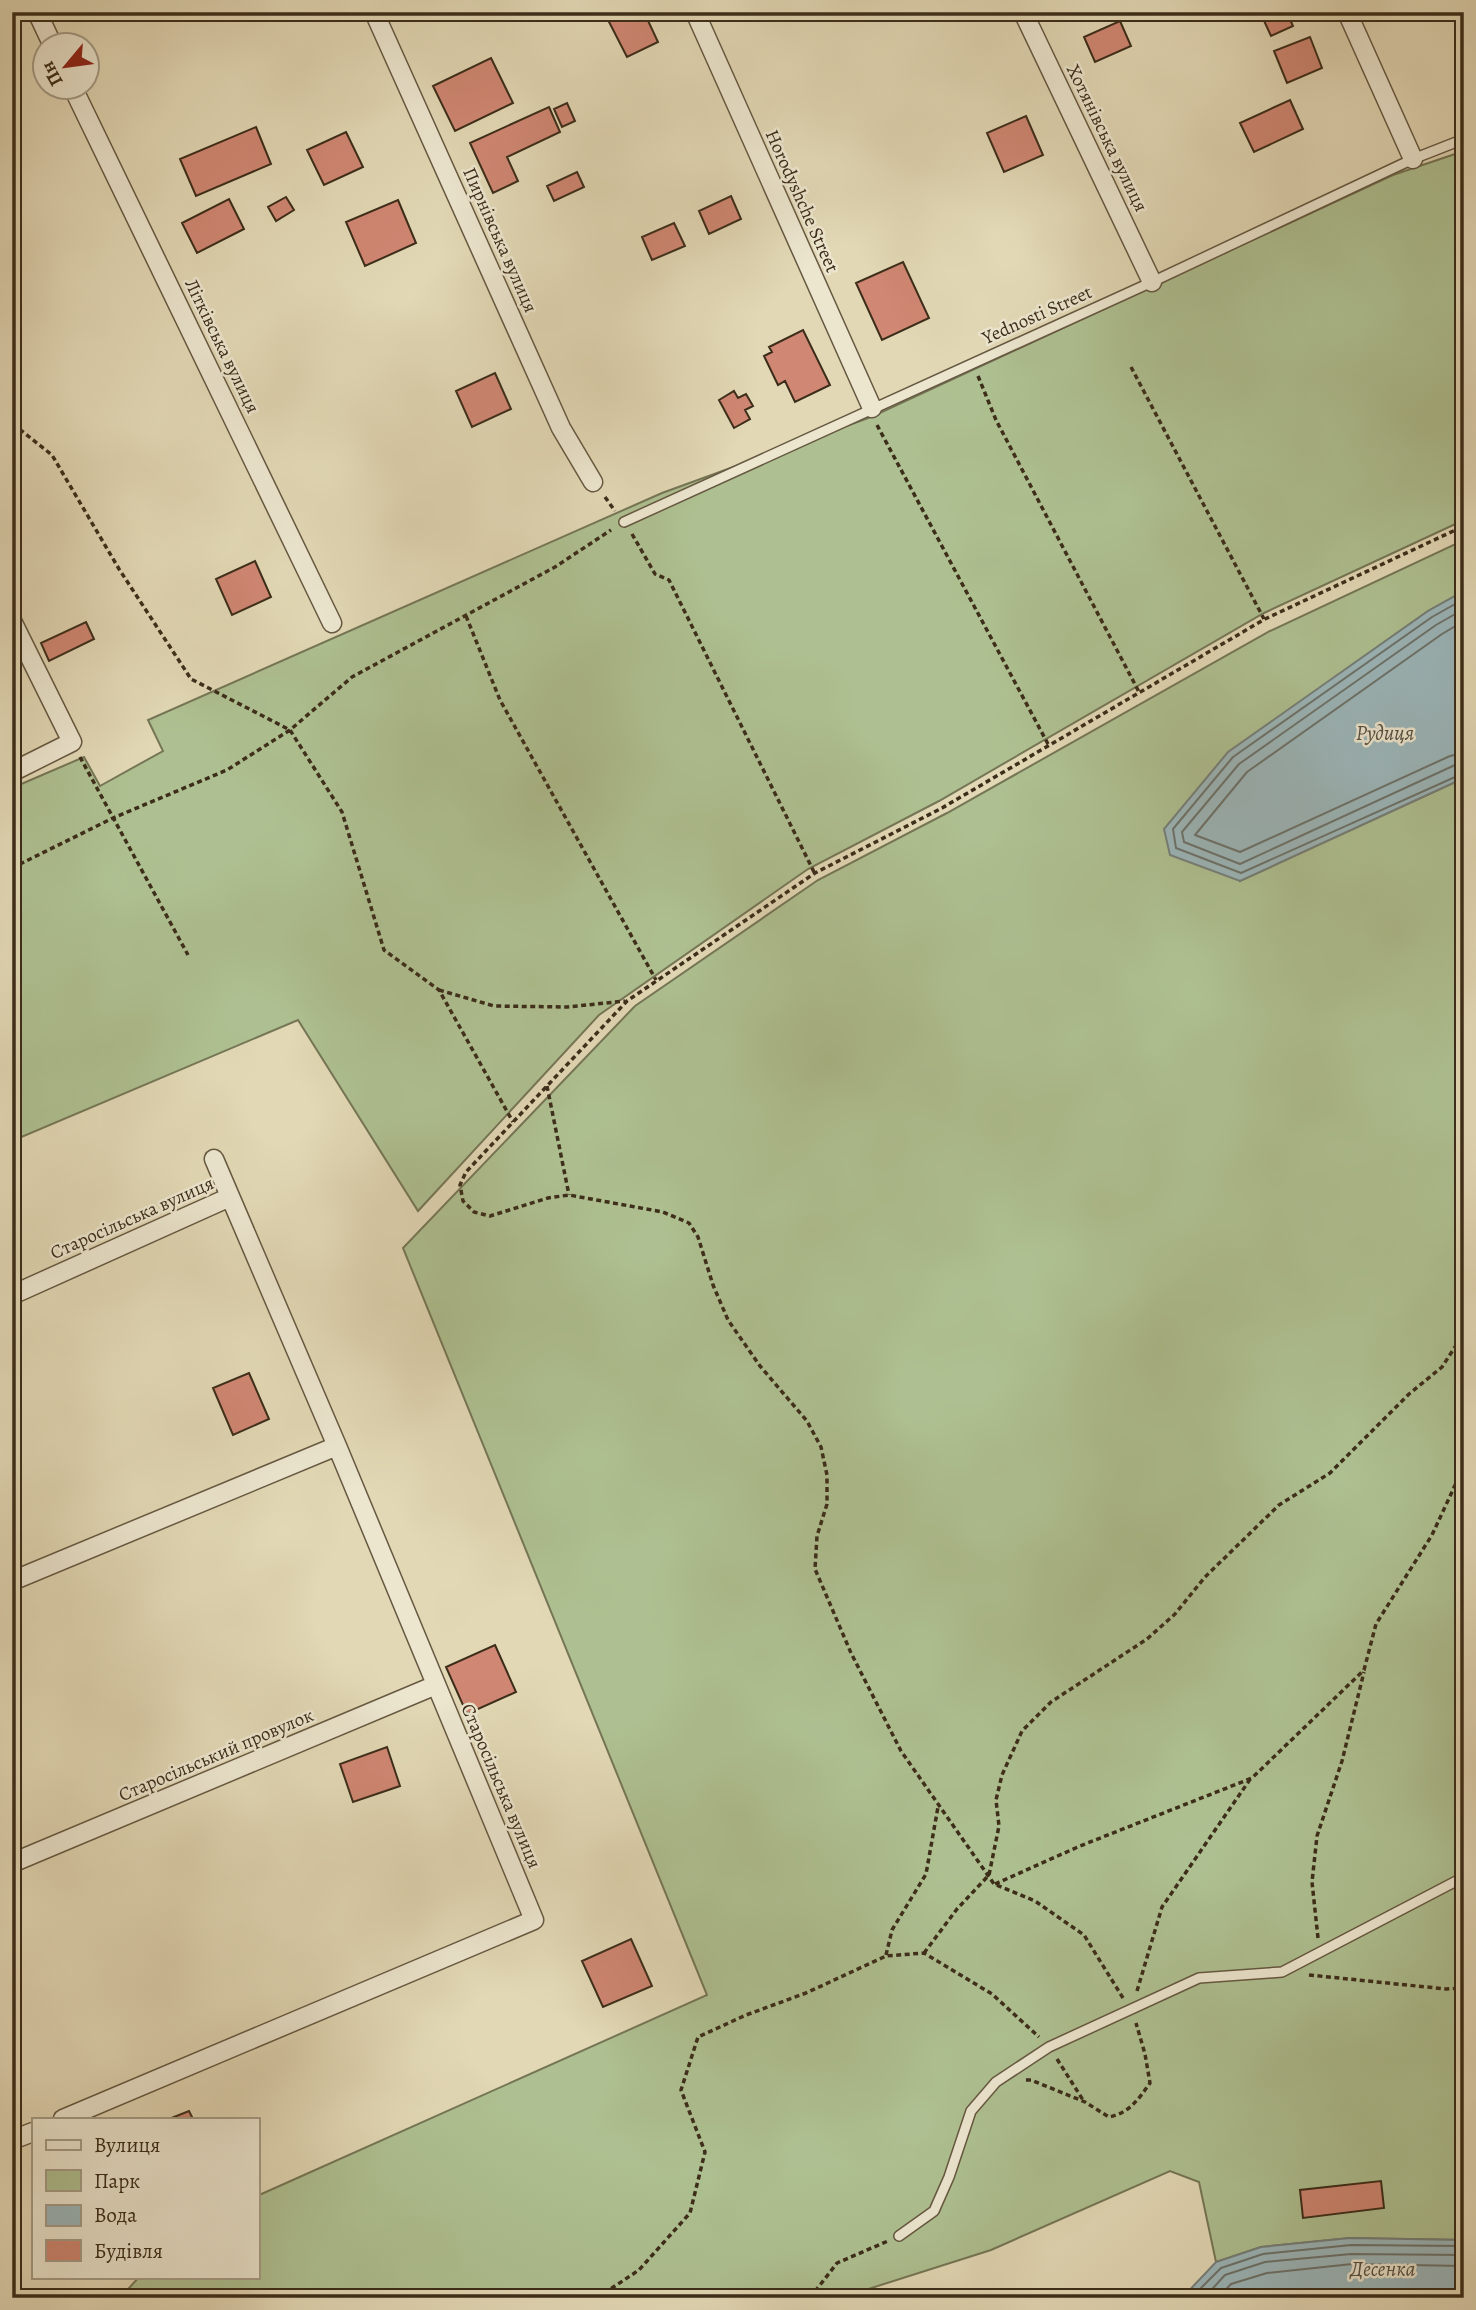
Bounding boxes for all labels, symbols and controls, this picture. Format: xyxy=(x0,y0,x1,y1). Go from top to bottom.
north arrow xyxy=(32,32,102,102)
text: Пн xyxy=(35,57,69,91)
street label: Хотянівська вулиця xyxy=(1060,60,1154,216)
street label: Horodyshche Street xyxy=(759,126,845,276)
street label: Пирнівська вулиця xyxy=(456,163,544,317)
street label: Літківська вулиця xyxy=(178,274,266,418)
street label: Yednosti Street xyxy=(977,279,1096,351)
water label: Рудиця xyxy=(1356,719,1414,747)
street label: Старосільська вулиця xyxy=(46,1170,218,1266)
street label: Старосільська вулиця xyxy=(455,1700,547,1872)
street label: Старосільський провулок xyxy=(115,1702,318,1808)
legend xyxy=(32,2118,259,2278)
text: Вулиця xyxy=(94,2131,160,2159)
text: Парк xyxy=(94,2167,140,2195)
text: Вода xyxy=(94,2201,137,2229)
text: Будівля xyxy=(94,2237,163,2265)
water label: Десенка xyxy=(1349,2255,1416,2283)

